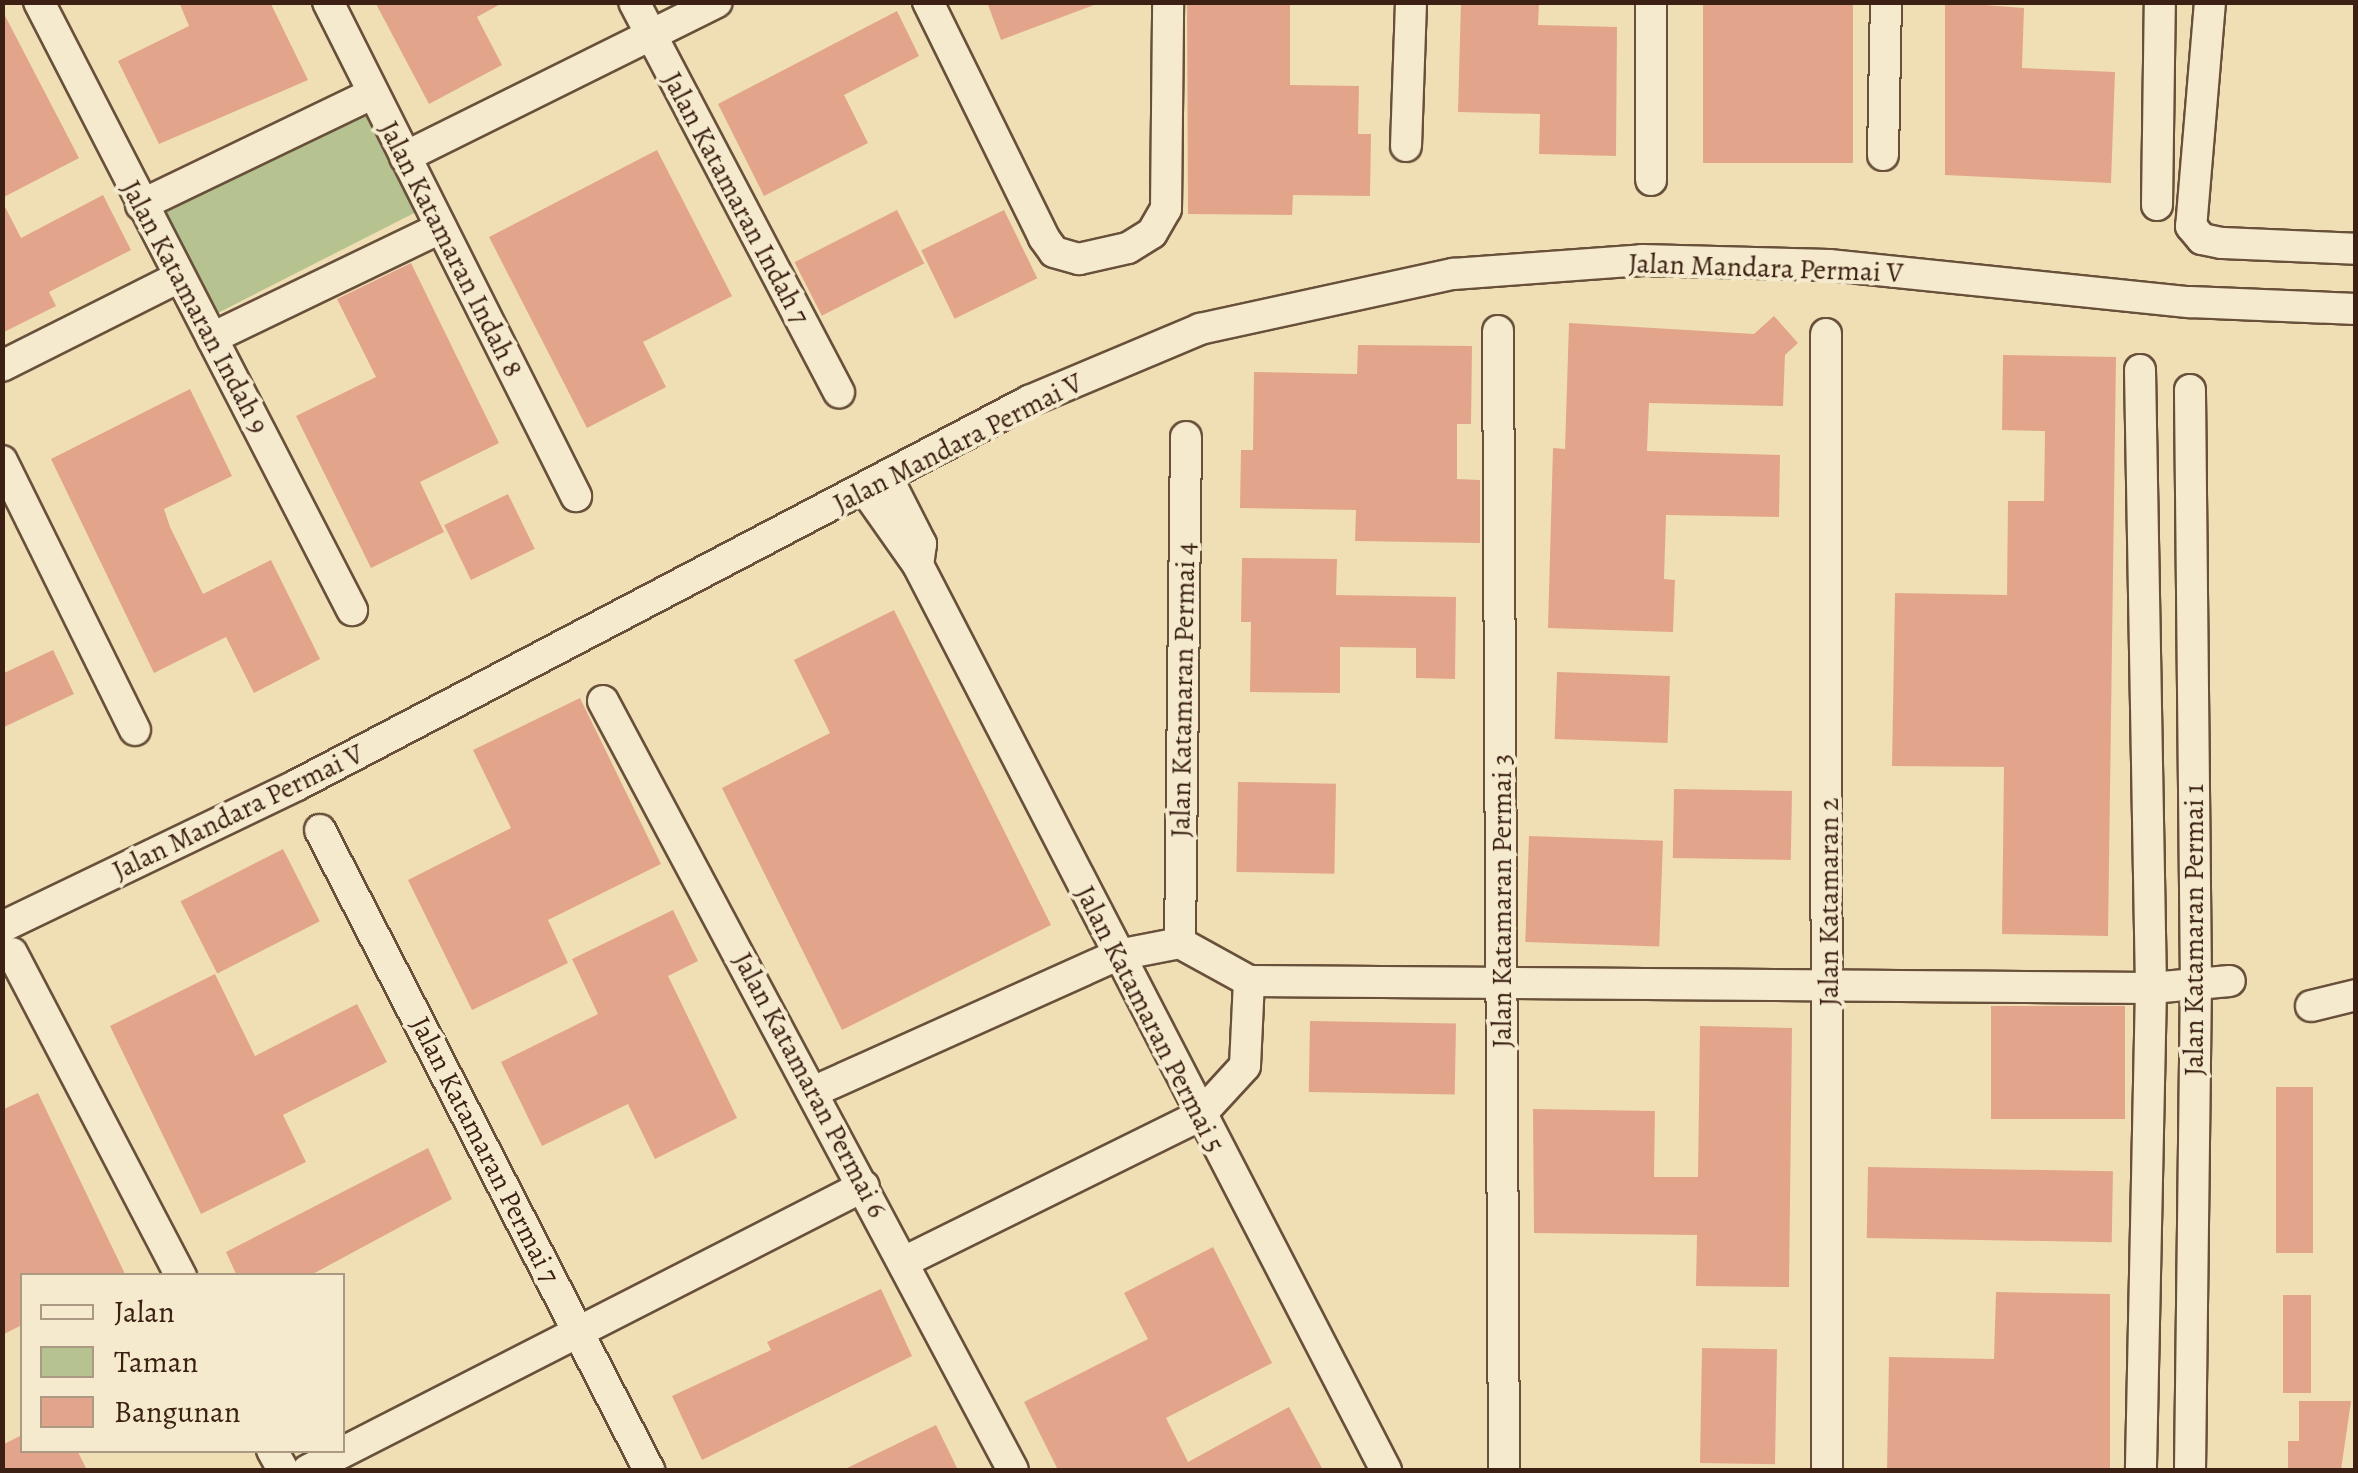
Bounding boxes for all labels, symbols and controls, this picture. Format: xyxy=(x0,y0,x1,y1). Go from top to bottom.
street label: Jalan Katamaran Indah 7 xyxy=(655,66,817,330)
street label: Jalan Katamaran Indah 8 xyxy=(372,115,530,383)
street label: Jalan Katamaran Indah 9 xyxy=(114,175,276,439)
street label: Jalan Mandara Permai V xyxy=(1628,246,1904,290)
street label: Jalan Mandara Permai V xyxy=(828,366,1088,520)
street label: Jalan Katamaran Permai 4 xyxy=(1164,542,1202,838)
street label: Jalan Mandara Permai V xyxy=(107,737,369,887)
street label: Jalan Katamaran Permai 3 xyxy=(1485,754,1519,1048)
street label: Jalan Katamaran Permai 1 xyxy=(2177,784,2211,1076)
street label: Jalan Katamaran 2 xyxy=(1812,798,1846,1006)
street label: Jalan Katamaran Permai 5 xyxy=(1068,880,1232,1158)
street label: Jalan Katamaran Permai 6 xyxy=(726,947,894,1223)
street label: Jalan Katamaran Permai 7 xyxy=(403,1011,567,1289)
legend xyxy=(20,1273,345,1453)
text: Jalan xyxy=(114,1292,175,1332)
text: Taman xyxy=(114,1342,198,1382)
text: Bangunan xyxy=(114,1392,240,1432)

